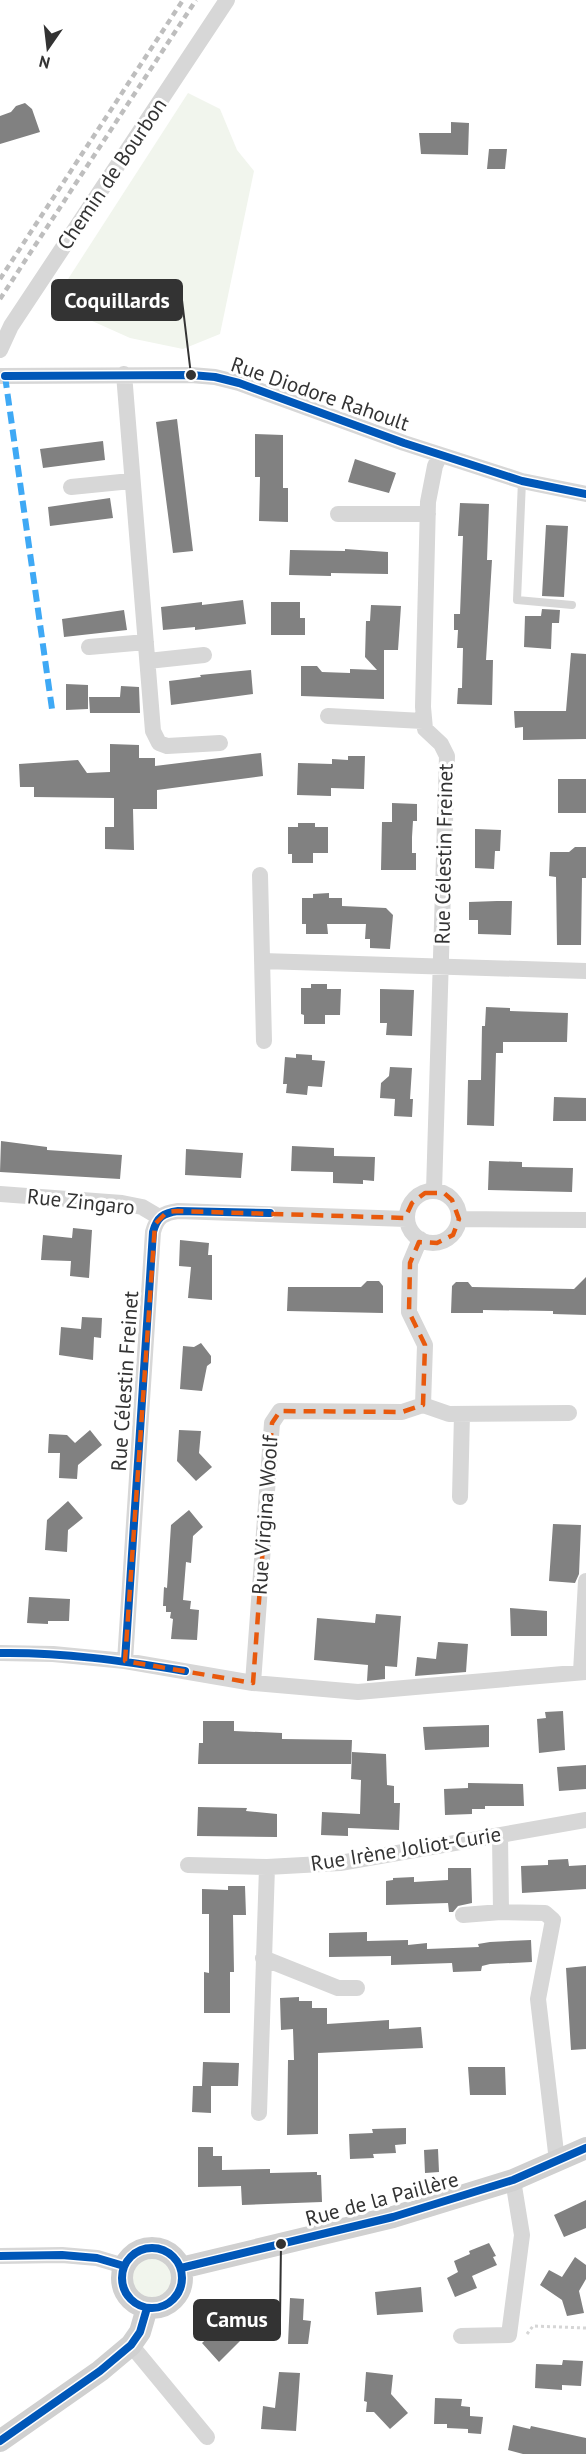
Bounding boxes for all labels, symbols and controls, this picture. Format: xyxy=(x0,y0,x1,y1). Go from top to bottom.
north arrow xyxy=(18,18,78,78)
text: N xyxy=(37,52,52,74)
street label: Chemin de Bourbon xyxy=(51,93,172,255)
callout: Coquillards xyxy=(52,280,182,320)
text: Coquillards xyxy=(64,286,170,314)
street label: Rue Diodore Rahoult xyxy=(228,350,413,437)
street label: Rue Célestin Freinet xyxy=(428,763,459,945)
street label: Rue Zingaro xyxy=(26,1182,136,1221)
street label: Rue Célestin Freinet xyxy=(105,1290,144,1472)
street label: Rue Virgina Woolf xyxy=(245,1433,284,1596)
street label: Rue Irène Joliot-Curie xyxy=(309,1820,503,1877)
street label: Rue de la Paillère xyxy=(302,2165,461,2232)
callout: Camus xyxy=(194,2300,280,2340)
text: Camus xyxy=(206,2305,268,2333)

